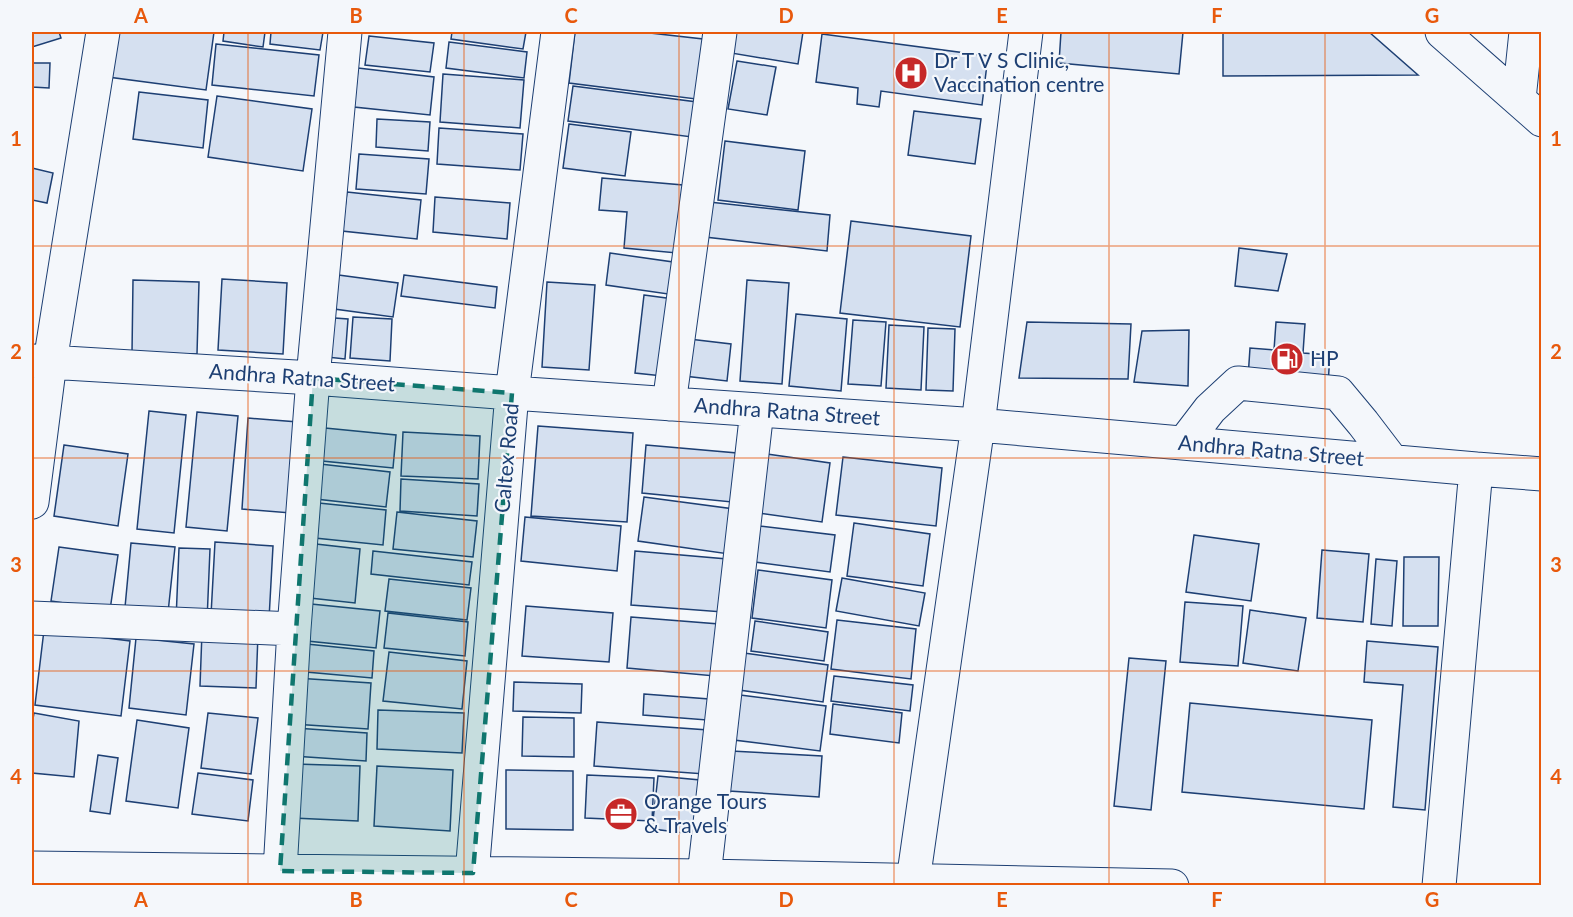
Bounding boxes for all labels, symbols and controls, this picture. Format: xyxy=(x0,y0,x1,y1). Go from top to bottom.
text: A xyxy=(133,3,148,27)
text: B xyxy=(349,3,363,27)
text: C xyxy=(564,3,578,27)
text: D xyxy=(778,3,794,27)
text: E xyxy=(996,3,1008,27)
text: F xyxy=(1211,3,1223,27)
text: G xyxy=(1425,3,1439,27)
place label: Dr T V S Clinic, Vaccination centre xyxy=(934,47,1104,96)
hospital icon: Dr T V S Clinic, Vaccination centre xyxy=(893,55,929,91)
text: 1 xyxy=(10,126,22,150)
text: 1 xyxy=(1550,126,1562,150)
text: 2 xyxy=(10,339,22,363)
text: 2 xyxy=(1550,339,1562,363)
fuel station icon: HP xyxy=(1269,341,1305,377)
place label: HP xyxy=(1310,345,1339,370)
street label: Andhra Ratna Street xyxy=(208,358,396,396)
street label: Andhra Ratna Street xyxy=(693,392,881,430)
street label: Caltex Road xyxy=(488,402,523,514)
street label: Andhra Ratna Street xyxy=(1177,429,1365,470)
text: 3 xyxy=(10,552,22,576)
text: 3 xyxy=(1550,552,1562,576)
text: 4 xyxy=(10,764,22,788)
text: 4 xyxy=(1550,764,1562,788)
place label: Orange Tours & Travels xyxy=(644,788,767,837)
office icon: Orange Tours & Travels xyxy=(603,796,639,832)
text: A xyxy=(133,887,148,911)
text: B xyxy=(349,887,363,911)
text: C xyxy=(564,887,578,911)
text: D xyxy=(778,887,794,911)
text: E xyxy=(996,887,1008,911)
text: F xyxy=(1211,887,1223,911)
text: G xyxy=(1425,887,1439,911)

